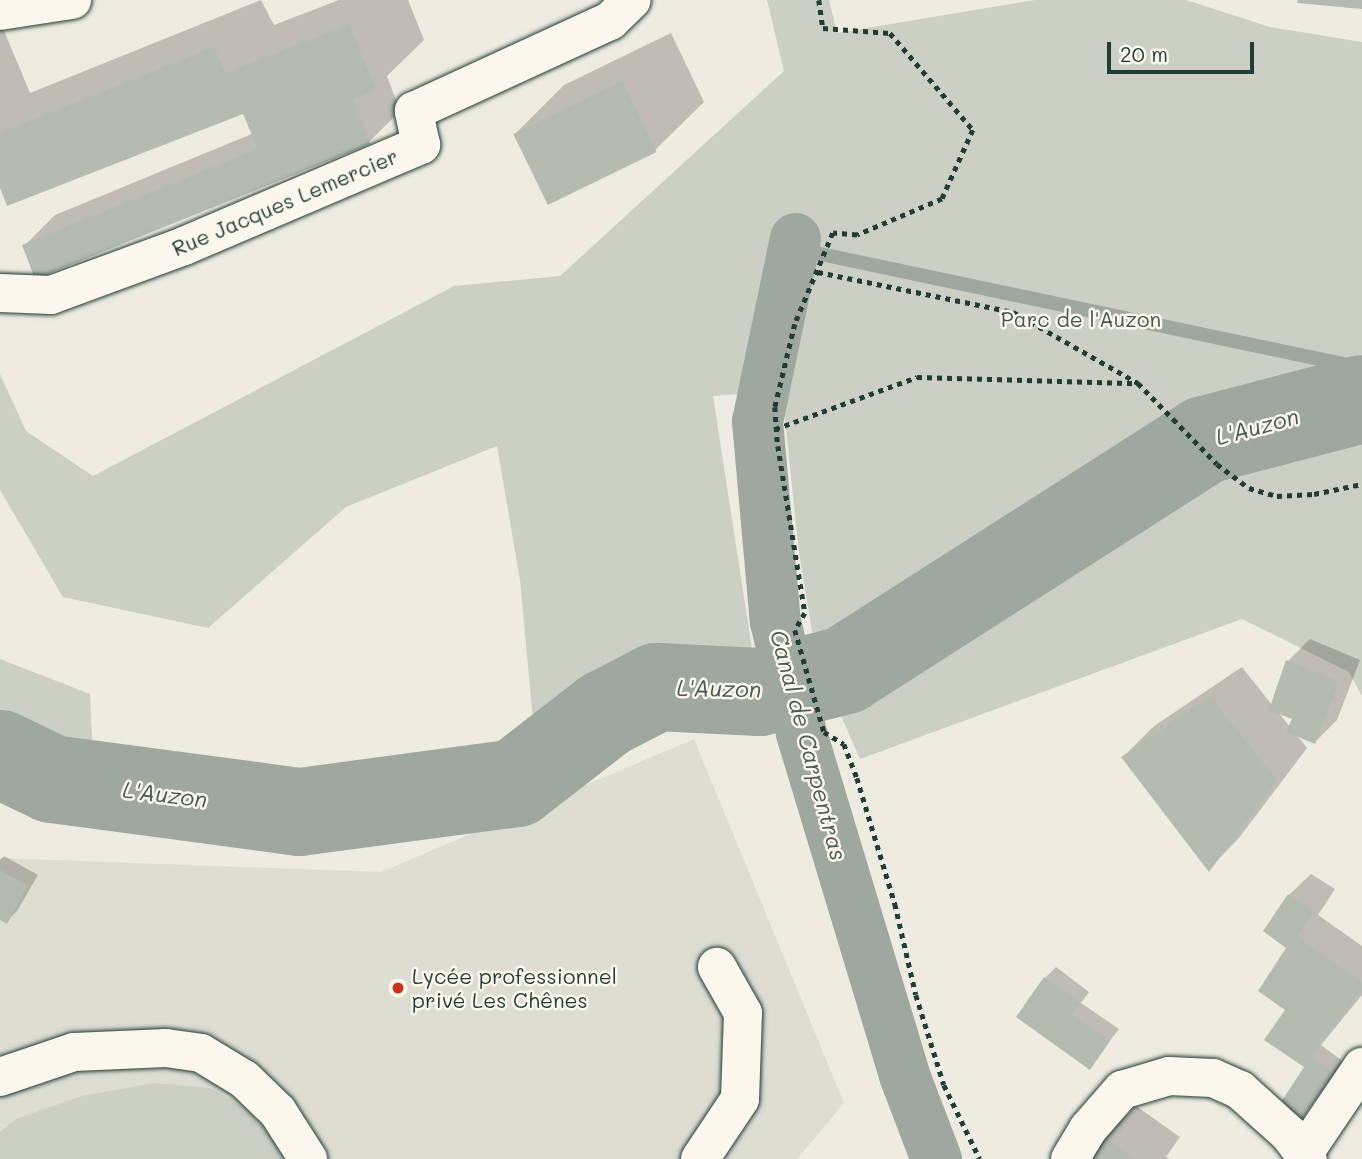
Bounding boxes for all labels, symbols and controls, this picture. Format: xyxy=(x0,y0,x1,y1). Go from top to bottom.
scale bar xyxy=(1110,28,1257,72)
text: 20 m xyxy=(1120,40,1168,67)
street label: Rue Jacques Lemercier xyxy=(168,143,402,261)
park label: Parc de l'Auzon xyxy=(1001,306,1161,332)
water label: L'Auzon xyxy=(1212,402,1302,450)
water label: Canal de Carpentras xyxy=(765,627,853,863)
water label: L'Auzon xyxy=(676,673,762,703)
water label: L'Auzon xyxy=(121,775,209,813)
place label: Lycée professionnel privé Les Chênes xyxy=(412,963,617,1013)
marker: Lycée professionnel privé Les Chênes xyxy=(390,980,406,996)

